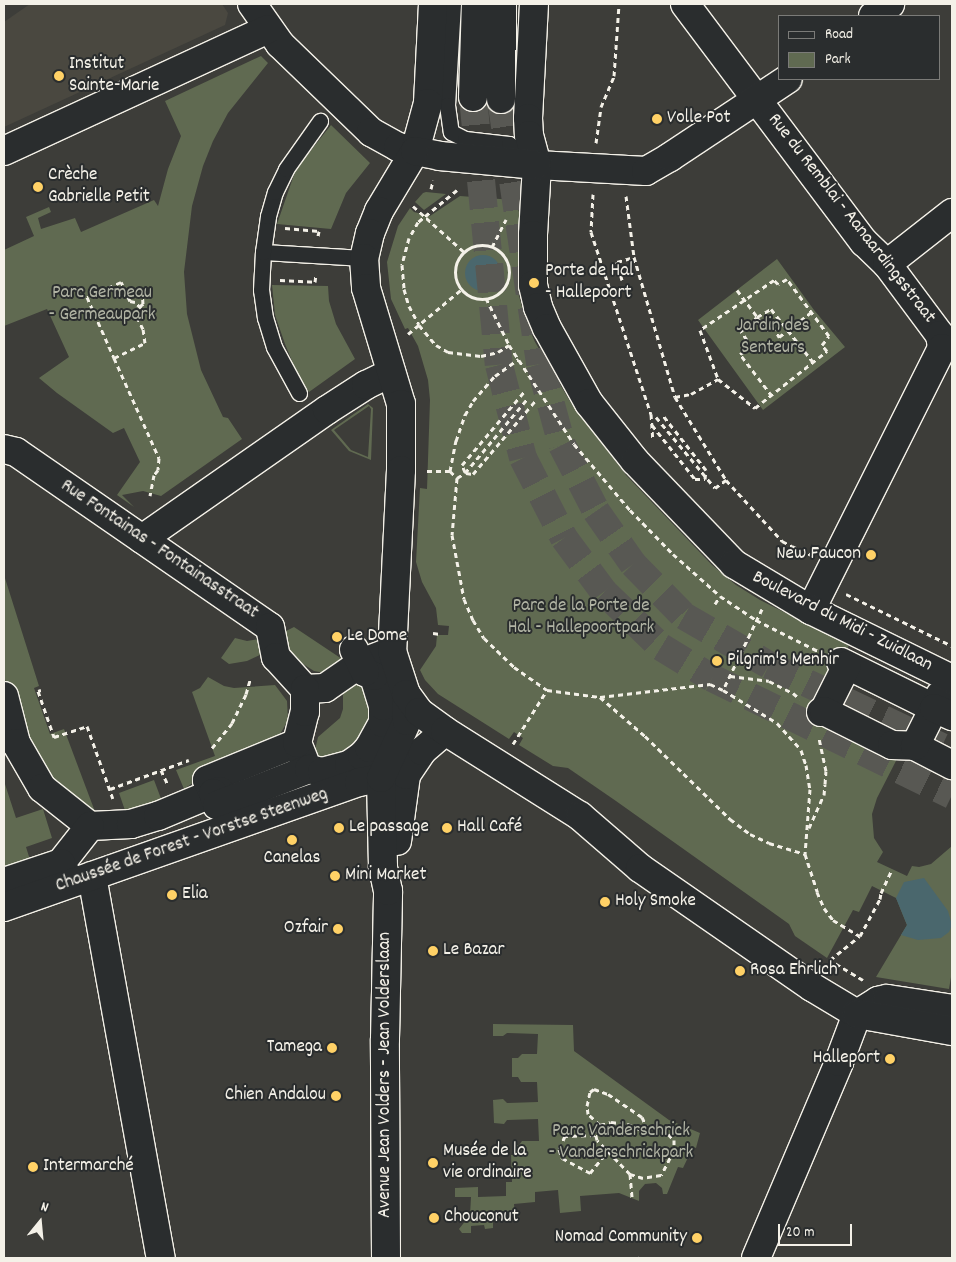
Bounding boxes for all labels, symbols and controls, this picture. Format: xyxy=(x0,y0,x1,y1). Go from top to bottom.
legend xyxy=(778,15,941,80)
text: Road xyxy=(825,24,853,46)
text: Park xyxy=(825,49,851,71)
place label: Institut Sainte-Marie xyxy=(69,54,159,98)
marker: Institut Sainte-Marie xyxy=(53,70,65,82)
place label: Volle Pot xyxy=(667,108,730,130)
street label: Rue du Remblai - Aanaardingsstraat xyxy=(762,110,940,328)
marker: Volle Pot xyxy=(651,113,663,125)
place label: Crèche Gabrielle Petit xyxy=(48,165,150,209)
marker: Crèche Gabrielle Petit xyxy=(32,181,44,193)
place label: Porte de Hal - Hallepoort xyxy=(545,261,634,305)
marker: Porte de Hal - Hallepoort xyxy=(527,276,541,290)
park label: Parc Germeau - Germeaupark xyxy=(49,283,155,327)
park label: Jardin des Senteurs xyxy=(736,316,810,360)
street label: Rue Fontainas - Fontainasstraat xyxy=(56,475,262,625)
place label: New Faucon xyxy=(776,544,861,566)
marker: New Faucon xyxy=(865,549,877,561)
street label: Boulevard du Midi - Zuidlaan xyxy=(748,567,936,677)
park label: Parc de la Porte de Hal - Hallepoortpark xyxy=(508,596,654,640)
place label: Le Dome xyxy=(347,626,407,648)
marker: Le Dome xyxy=(331,631,343,643)
place label: Pilgrim's Menhir xyxy=(727,650,839,672)
marker: Pilgrim's Menhir xyxy=(711,655,723,667)
street label: Chaussée de Forest - Vorstse Steenweg xyxy=(53,784,331,898)
place label: Le passage xyxy=(349,817,429,839)
place label: Hall Café xyxy=(457,817,522,839)
marker: Le passage xyxy=(333,822,345,834)
marker: Hall Café xyxy=(441,822,453,834)
marker: Canelas xyxy=(286,834,298,846)
place label: Canelas xyxy=(264,848,320,870)
place label: Mini Market xyxy=(345,865,426,887)
marker: Mini Market xyxy=(329,870,341,882)
place label: Elia xyxy=(182,884,208,906)
marker: Elia xyxy=(166,889,178,901)
place label: Holy Smoke xyxy=(615,891,696,913)
marker: Holy Smoke xyxy=(599,896,611,908)
place label: Ozfair xyxy=(284,918,328,940)
marker: Ozfair xyxy=(332,923,344,935)
street label: Avenue Jean Volders - Jean Volderslaan xyxy=(375,932,397,1218)
place label: Le Bazar xyxy=(443,940,505,962)
marker: Le Bazar xyxy=(427,945,439,957)
place label: Rosa Ehrlich xyxy=(750,960,838,982)
marker: Rosa Ehrlich xyxy=(734,965,746,977)
place label: Tamega xyxy=(267,1037,322,1059)
marker: Tamega xyxy=(326,1042,338,1054)
place label: Halleport xyxy=(813,1048,880,1070)
marker: Halleport xyxy=(884,1053,896,1065)
place label: Chien Andalou xyxy=(225,1085,326,1107)
marker: Chien Andalou xyxy=(330,1090,342,1102)
park label: Parc Vanderschrick - Vanderschrickpark xyxy=(549,1121,693,1165)
place label: Musée de la vie ordinaire xyxy=(443,1141,532,1185)
place label: Intermarché xyxy=(43,1156,134,1178)
marker: Musée de la vie ordinaire xyxy=(427,1157,439,1169)
marker: Intermarché xyxy=(27,1161,39,1173)
north arrow xyxy=(15,1197,65,1247)
text: N xyxy=(38,1197,51,1218)
place label: Chouconut xyxy=(444,1207,519,1229)
marker: Chouconut xyxy=(428,1212,440,1224)
scale bar xyxy=(781,1214,855,1246)
text: 20 m xyxy=(786,1222,814,1244)
place label: Nomad Community xyxy=(555,1227,687,1249)
marker: Nomad Community xyxy=(691,1232,703,1244)

